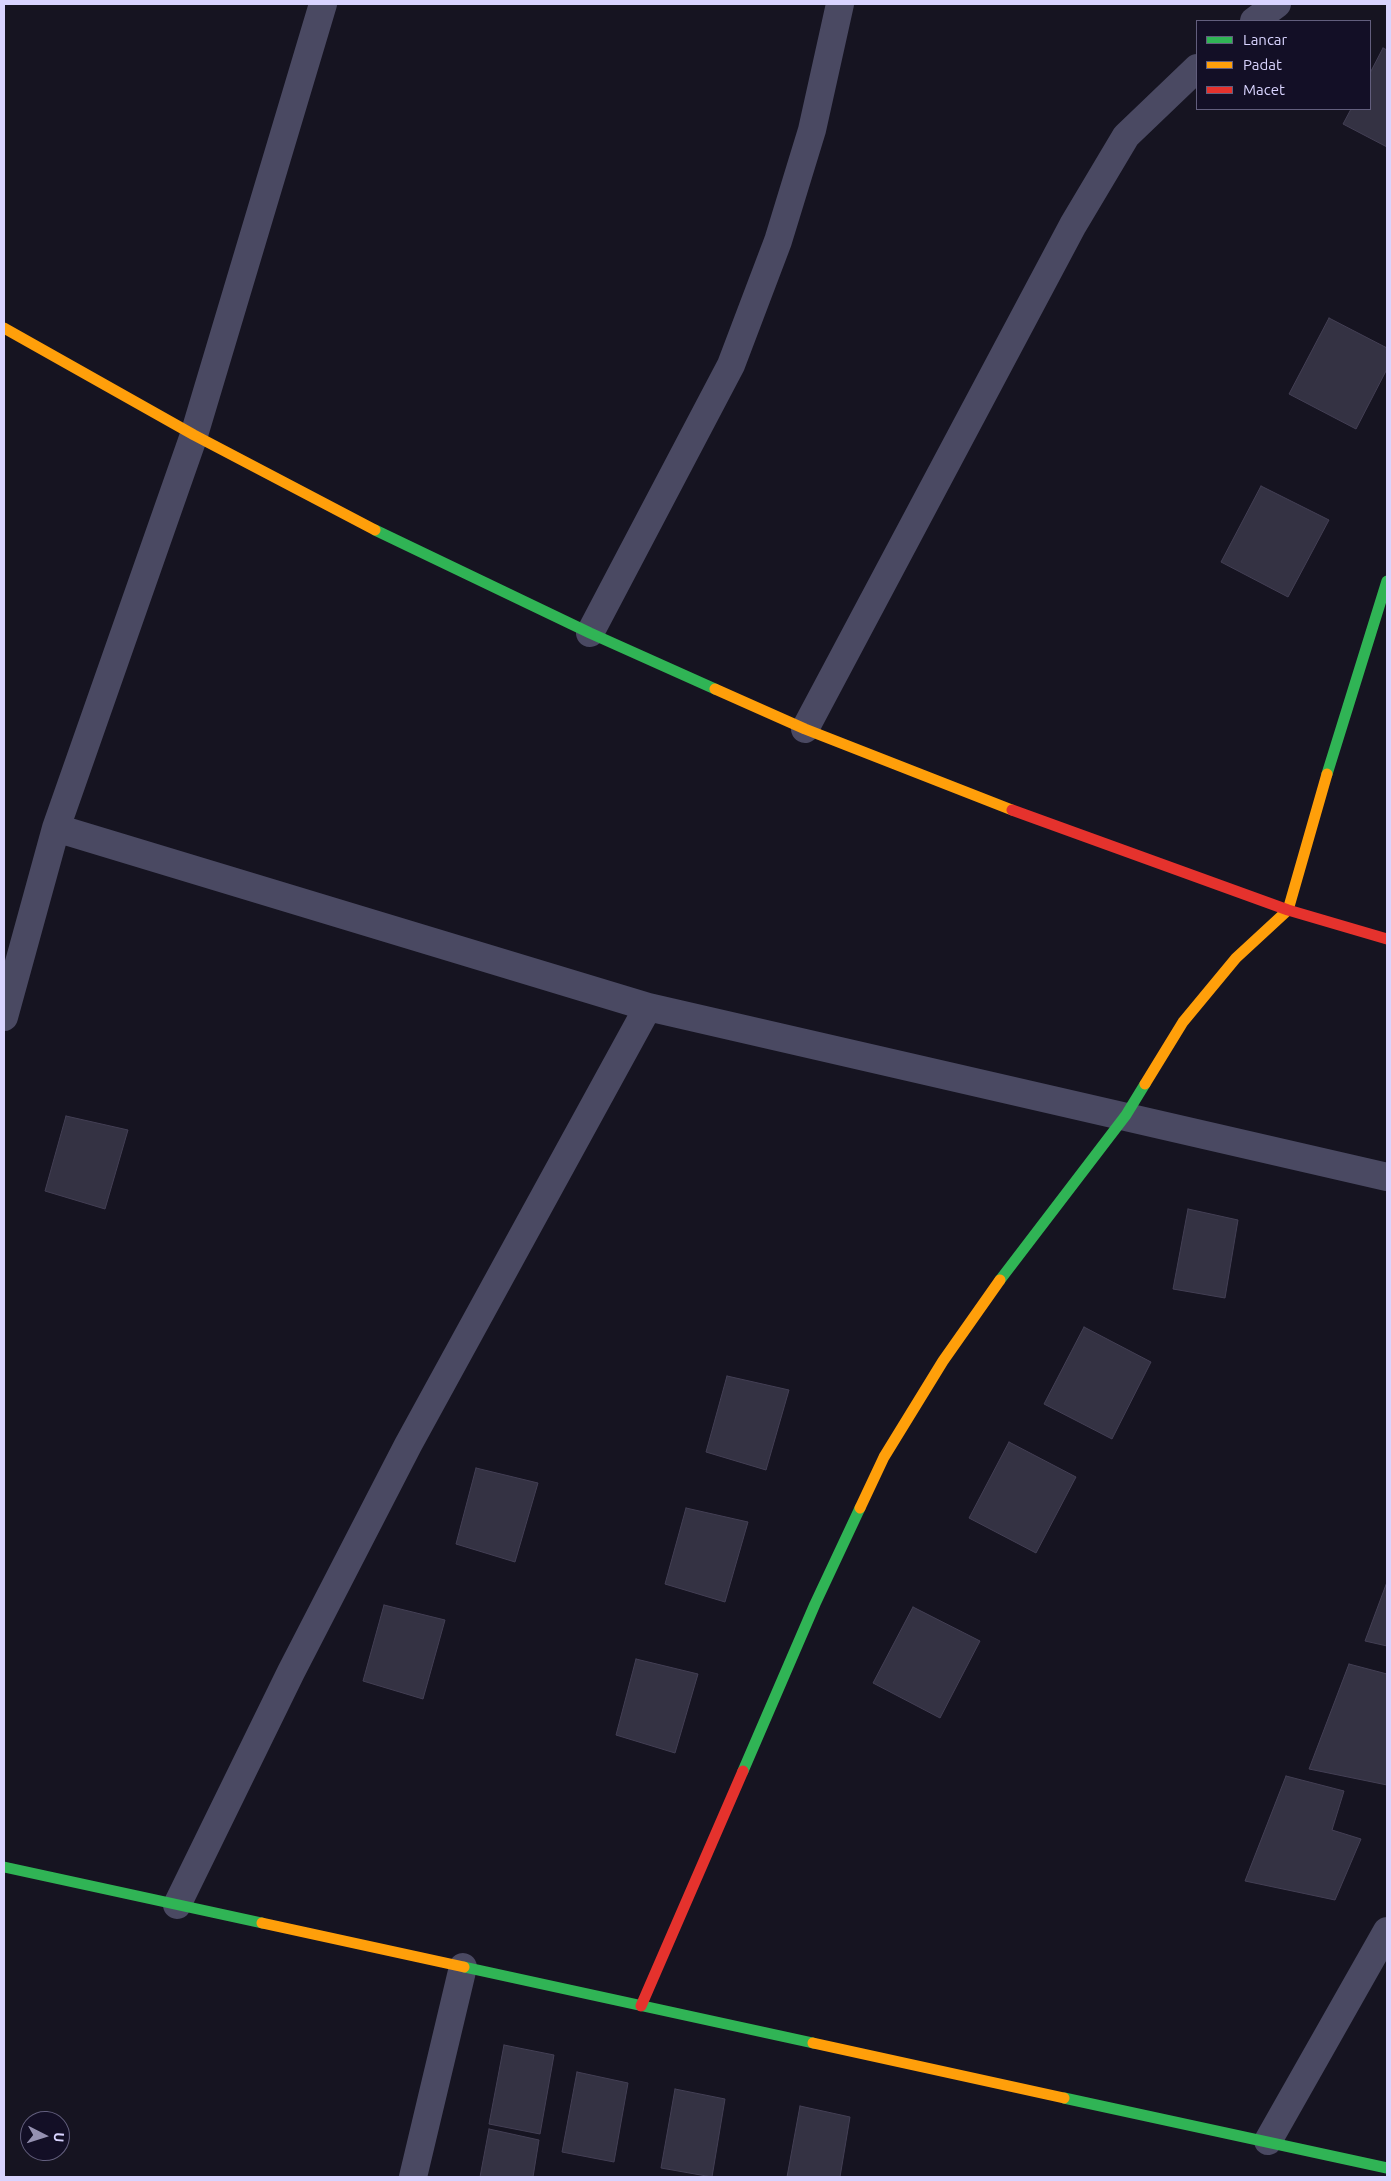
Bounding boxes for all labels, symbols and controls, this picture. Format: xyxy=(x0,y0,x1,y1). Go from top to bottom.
legend xyxy=(1196,20,1371,110)
text: Lancar xyxy=(1243,31,1287,48)
text: Padat xyxy=(1243,56,1282,73)
text: Macet xyxy=(1243,81,1285,98)
north arrow xyxy=(20,2111,70,2161)
text: U xyxy=(51,2132,67,2143)

